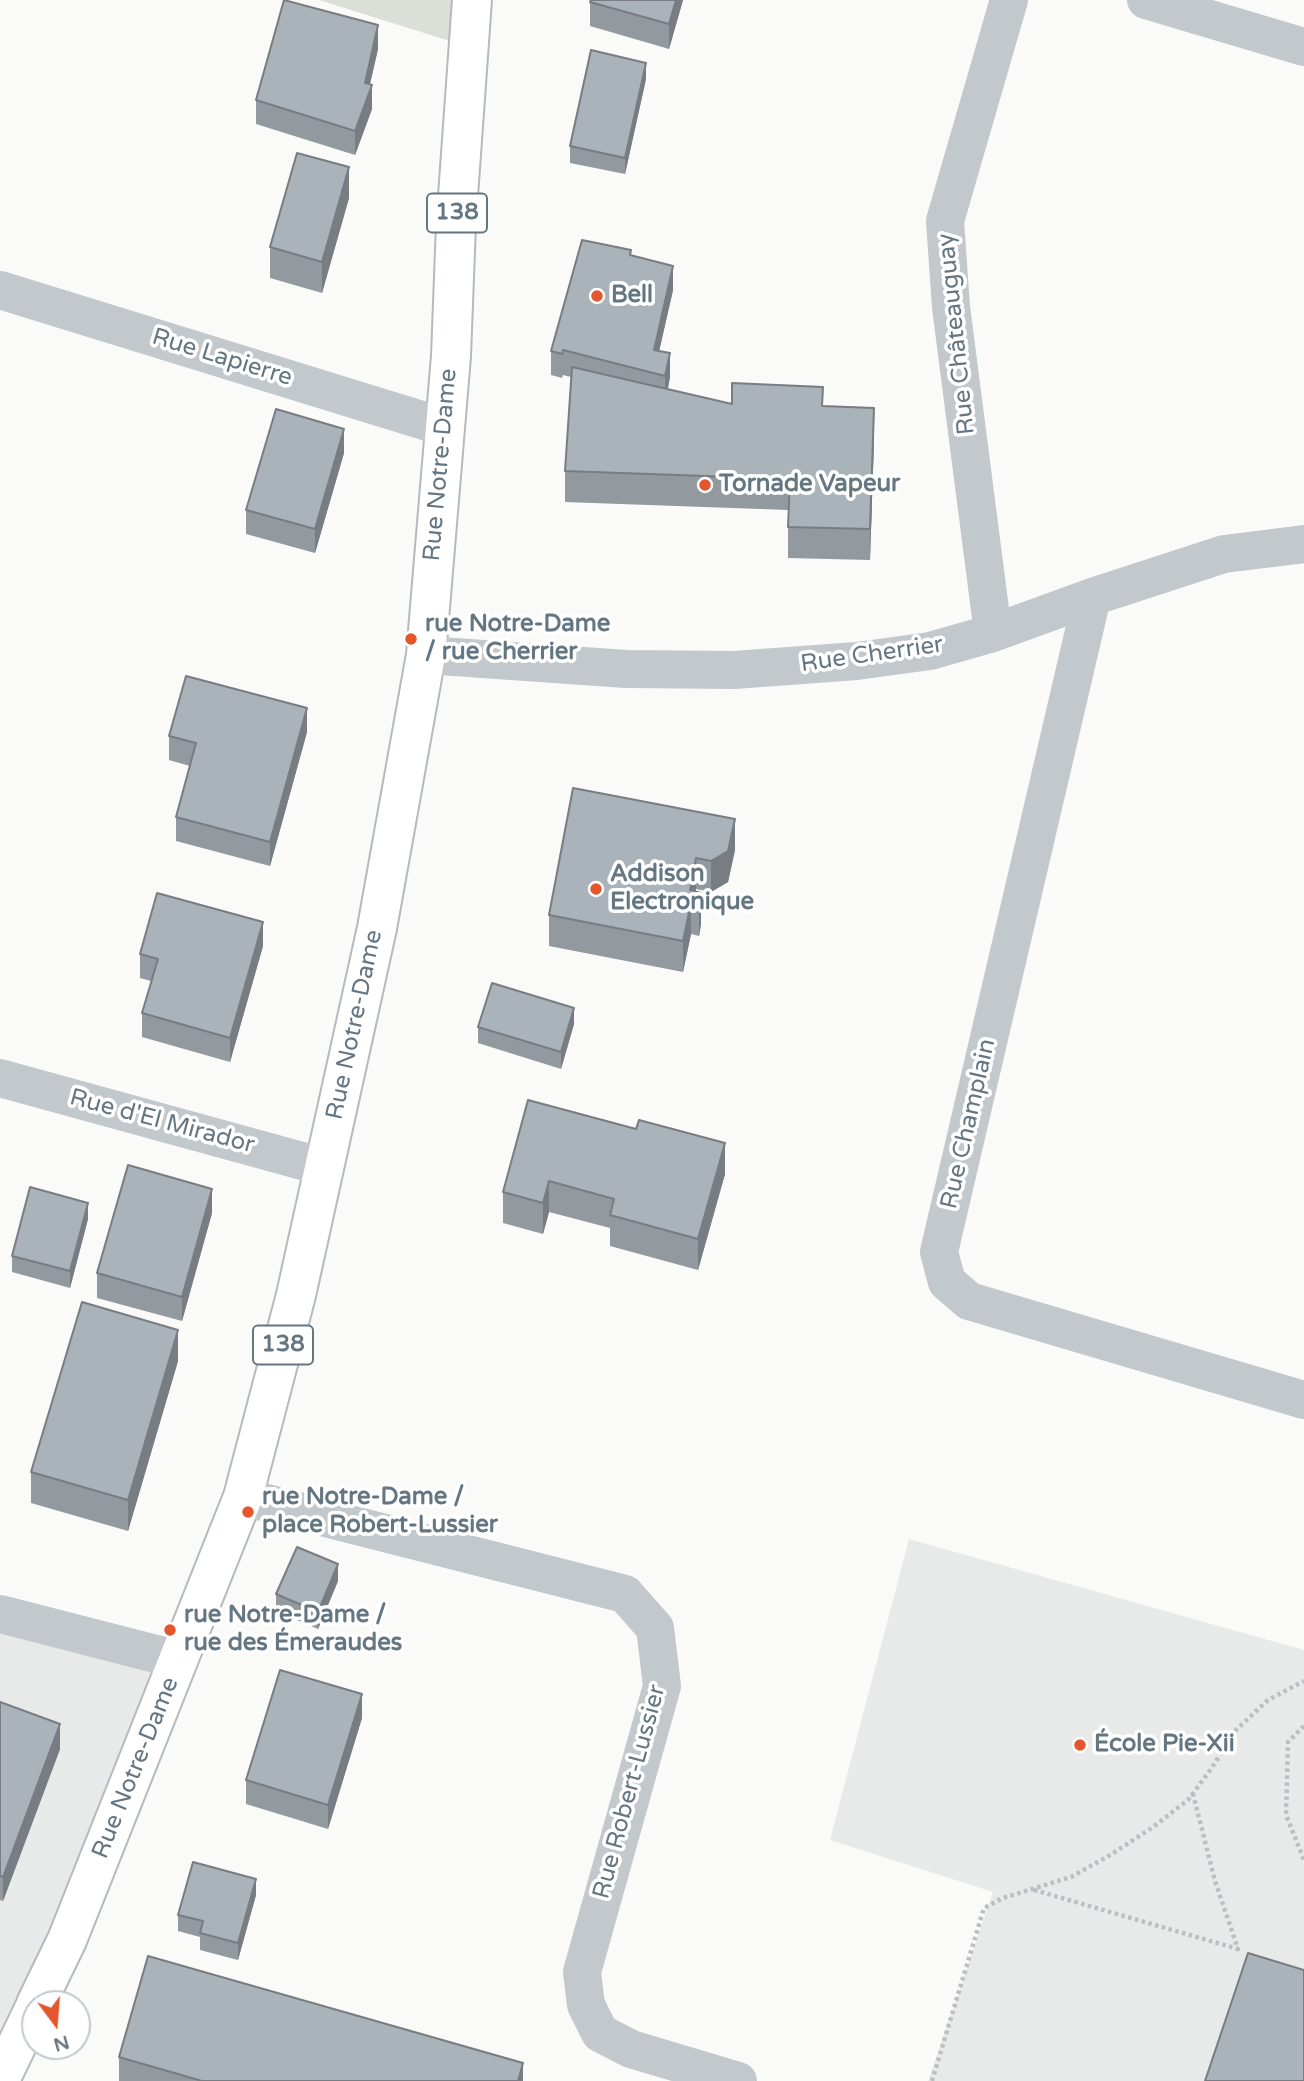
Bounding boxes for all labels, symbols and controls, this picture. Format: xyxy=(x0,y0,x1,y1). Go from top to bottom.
road number: 138 xyxy=(427,194,487,232)
street label: Rue Châteauguay xyxy=(932,232,982,436)
place label: Bell xyxy=(611,282,653,310)
marker: Bell xyxy=(589,288,605,304)
street label: Rue Lapierre xyxy=(148,323,296,393)
street label: Rue Notre-Dame xyxy=(418,368,464,562)
place label: Tornade Vapeur xyxy=(719,471,900,499)
marker: Tornade Vapeur xyxy=(697,477,713,493)
place label: rue Notre-Dame / rue Cherrier xyxy=(425,611,610,667)
marker: rue Notre-Dame / rue Cherrier xyxy=(403,631,419,647)
street label: Rue Cherrier xyxy=(799,631,945,679)
place label: Addison Electronique xyxy=(610,861,754,917)
marker: Addison Electronique xyxy=(588,881,604,897)
street label: Rue Notre-Dame xyxy=(321,928,389,1122)
street label: Rue Champlain xyxy=(935,1036,1003,1212)
street label: Rue d'El Mirador xyxy=(66,1083,258,1161)
road number: 138 xyxy=(253,1326,313,1364)
place label: rue Notre-Dame / place Robert-Lussier xyxy=(262,1484,498,1540)
marker: rue Notre-Dame / place Robert-Lussier xyxy=(240,1504,256,1520)
place label: rue Notre-Dame / rue des Émeraudes xyxy=(184,1602,402,1658)
marker: rue Notre-Dame / rue des Émeraudes xyxy=(162,1622,178,1638)
street label: Rue Notre-Dame xyxy=(86,1673,186,1863)
street label: Rue Robert-Lussier xyxy=(588,1682,672,1902)
place label: École Pie-Xii xyxy=(1094,1731,1235,1759)
marker: École Pie-Xii xyxy=(1072,1737,1088,1753)
north arrow xyxy=(21,1990,91,2060)
text: N xyxy=(51,2031,72,2056)

